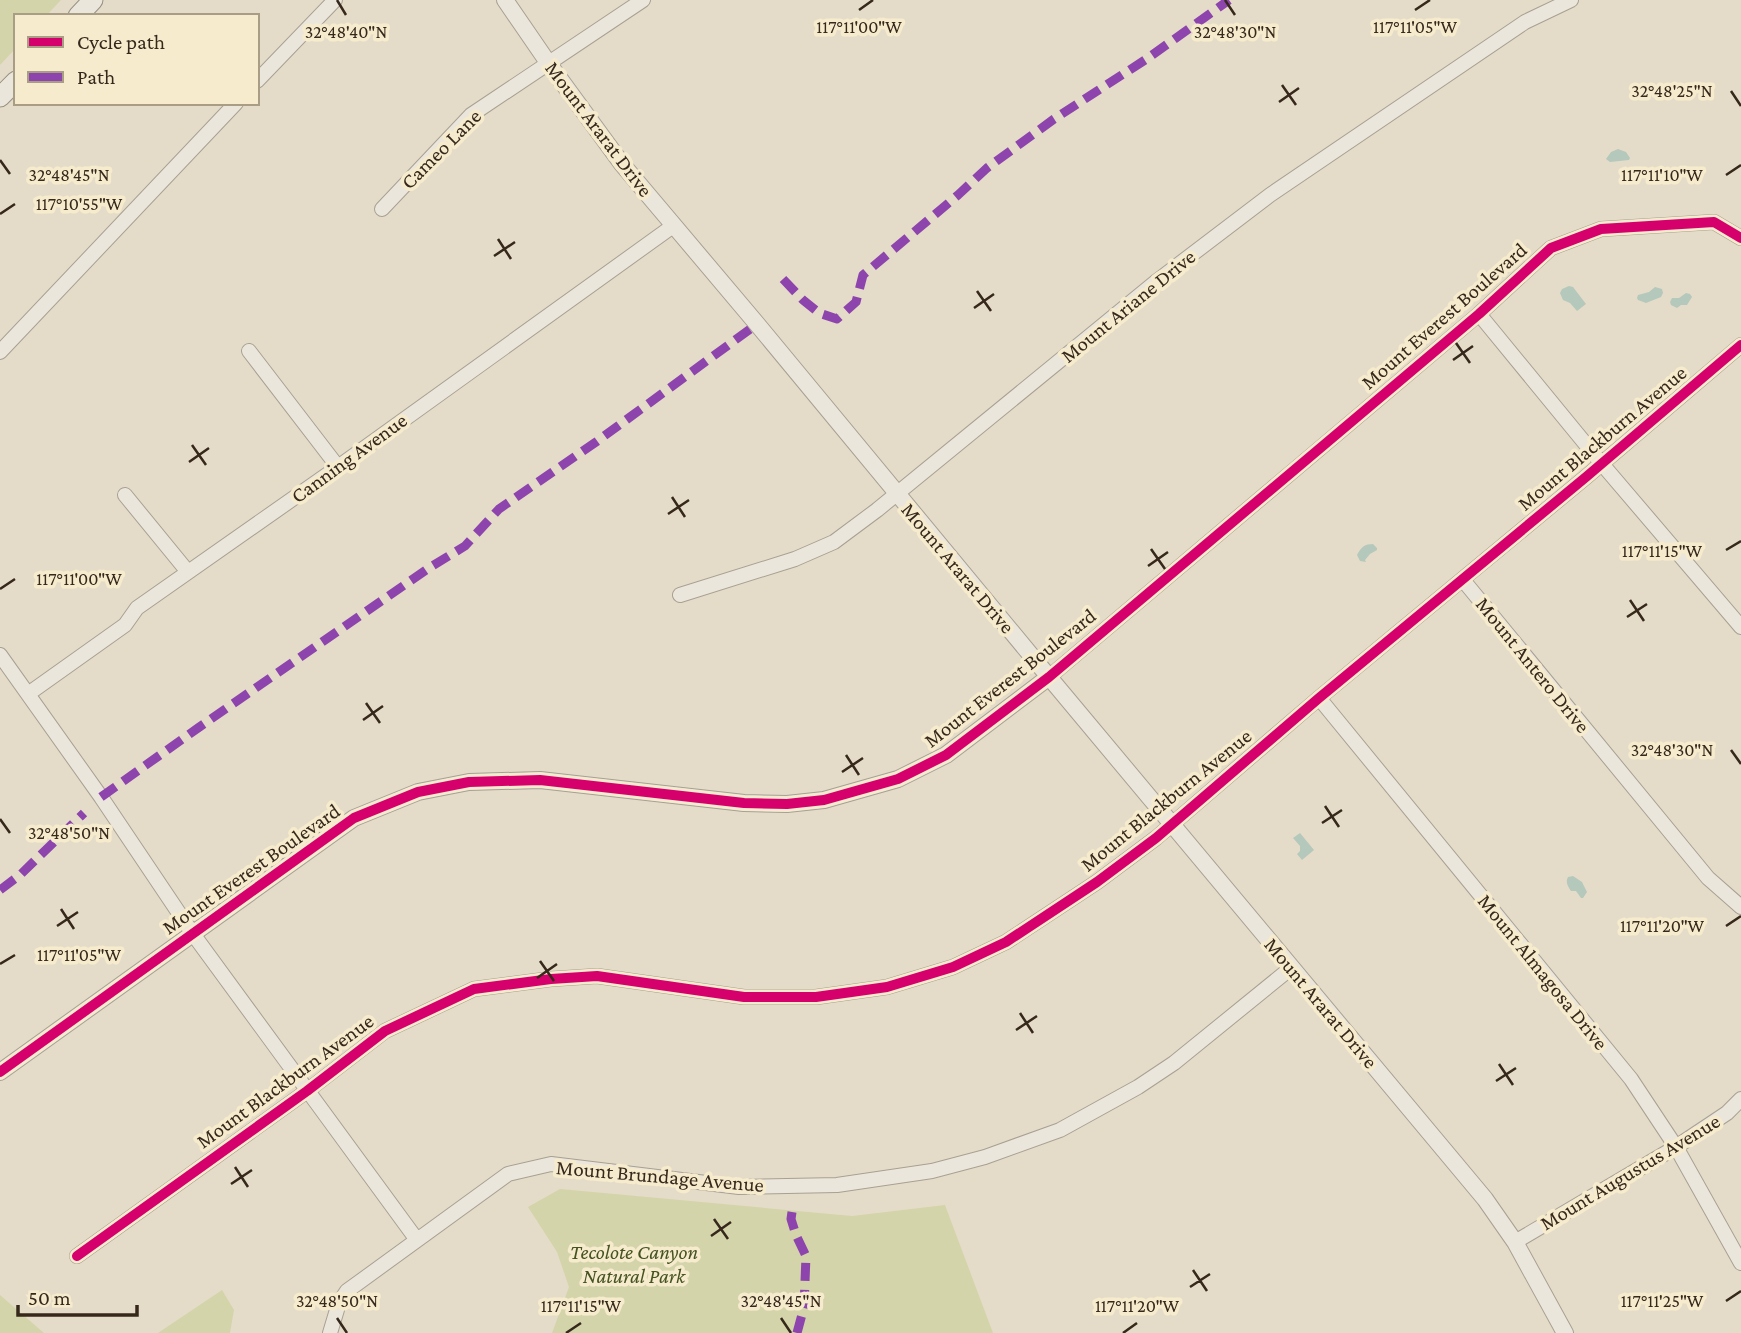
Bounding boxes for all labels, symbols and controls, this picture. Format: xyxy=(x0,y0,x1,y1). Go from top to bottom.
legend xyxy=(14,14,259,105)
text: 117°11'00"W xyxy=(816,17,902,37)
text: 117°11'05"W xyxy=(1373,17,1457,37)
text: 32°48'40"N xyxy=(305,22,387,42)
text: 32°48'30"N xyxy=(1194,22,1276,42)
text: Cycle path xyxy=(77,30,165,54)
street label: Mount Ararat Drive xyxy=(540,57,658,201)
text: Path xyxy=(77,65,115,89)
text: 32°48'25"N xyxy=(1631,81,1713,101)
street label: Cameo Lane xyxy=(396,104,486,194)
text: 32°48'45"N xyxy=(29,165,110,185)
text: 117°11'10"W xyxy=(1621,165,1703,185)
text: 117°10'55"W xyxy=(36,194,123,214)
street label: Mount Everest Boulevard xyxy=(1356,238,1532,394)
street label: Mount Ariane Drive xyxy=(1056,244,1200,368)
street label: Mount Blackburn Avenue xyxy=(1513,360,1691,516)
street label: Canning Avenue xyxy=(286,408,412,508)
street label: Mount Ararat Drive xyxy=(896,498,1020,638)
text: 117°11'15"W xyxy=(1622,541,1703,561)
text: 117°11'00"W xyxy=(36,569,122,589)
street label: Mount Antero Drive xyxy=(1471,592,1595,738)
street label: Mount Everest Boulevard xyxy=(919,604,1101,752)
street label: Mount Blackburn Avenue xyxy=(1076,724,1256,876)
text: 32°48'30"N xyxy=(1631,740,1713,760)
street label: Mount Everest Boulevard xyxy=(158,799,344,939)
text: 32°48'50"N xyxy=(28,823,110,843)
street label: Mount Almagosa Drive xyxy=(1473,889,1613,1055)
text: 117°11'20"W xyxy=(1620,916,1705,936)
street label: Mount Ararat Drive xyxy=(1259,933,1383,1073)
text: 117°11'05"W xyxy=(37,945,121,965)
street label: Mount Blackburn Avenue xyxy=(192,1009,378,1153)
street label: Mount Augustus Avenue xyxy=(1536,1109,1724,1235)
street label: Mount Brundage Avenue xyxy=(555,1155,765,1197)
park label: Tecolote Canyon Natural Park xyxy=(570,1240,698,1288)
scale bar xyxy=(18,1274,136,1318)
text: 50 m xyxy=(28,1286,71,1310)
text: 32°48'50"N xyxy=(296,1291,378,1311)
text: 32°48'45"N xyxy=(741,1291,822,1311)
text: 117°11'25"W xyxy=(1621,1291,1704,1311)
text: 117°11'15"W xyxy=(541,1296,622,1316)
text: 117°11'20"W xyxy=(1095,1296,1180,1316)

